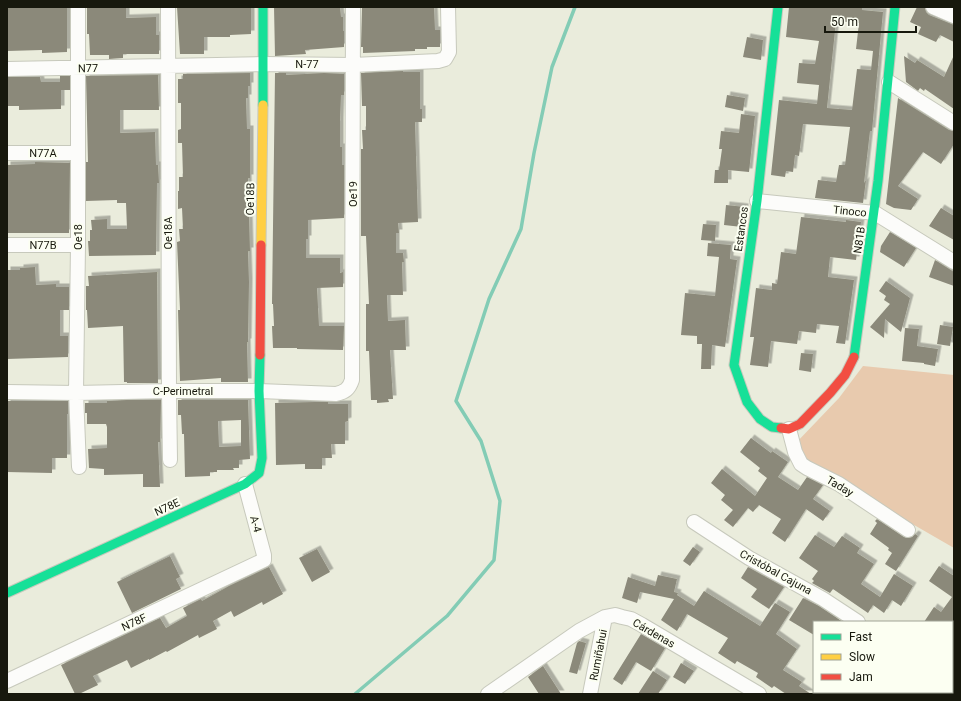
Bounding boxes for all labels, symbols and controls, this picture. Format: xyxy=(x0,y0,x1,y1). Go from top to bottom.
scale bar xyxy=(825,8,916,34)
text: 50 m xyxy=(831,15,858,29)
street label: N-77 xyxy=(295,58,319,71)
street label: N77 xyxy=(78,62,98,75)
street label: N77A xyxy=(29,147,58,160)
street label: Oe19 xyxy=(347,181,360,207)
street label: Oe18B xyxy=(244,182,257,215)
street label: Tinoco xyxy=(833,203,867,220)
street label: Estancos xyxy=(732,205,751,252)
street label: Oe18A xyxy=(162,216,175,249)
street label: Oe18 xyxy=(72,224,85,250)
street label: N81B xyxy=(851,226,868,254)
street label: N77B xyxy=(29,239,57,252)
street label: C-Perimetral xyxy=(153,385,213,398)
street label: Taday xyxy=(824,473,856,500)
street label: N78E xyxy=(152,496,182,519)
street label: A-4 xyxy=(247,515,264,534)
street label: Cristóbal Cajuna xyxy=(737,547,814,598)
street label: N78F xyxy=(120,611,149,634)
street label: Cárdenas xyxy=(630,616,677,651)
legend xyxy=(813,621,953,693)
street label: Rumiñahui xyxy=(587,628,610,682)
text: Fast xyxy=(849,630,872,644)
text: Slow xyxy=(849,650,875,664)
text: Jam xyxy=(849,670,873,684)

